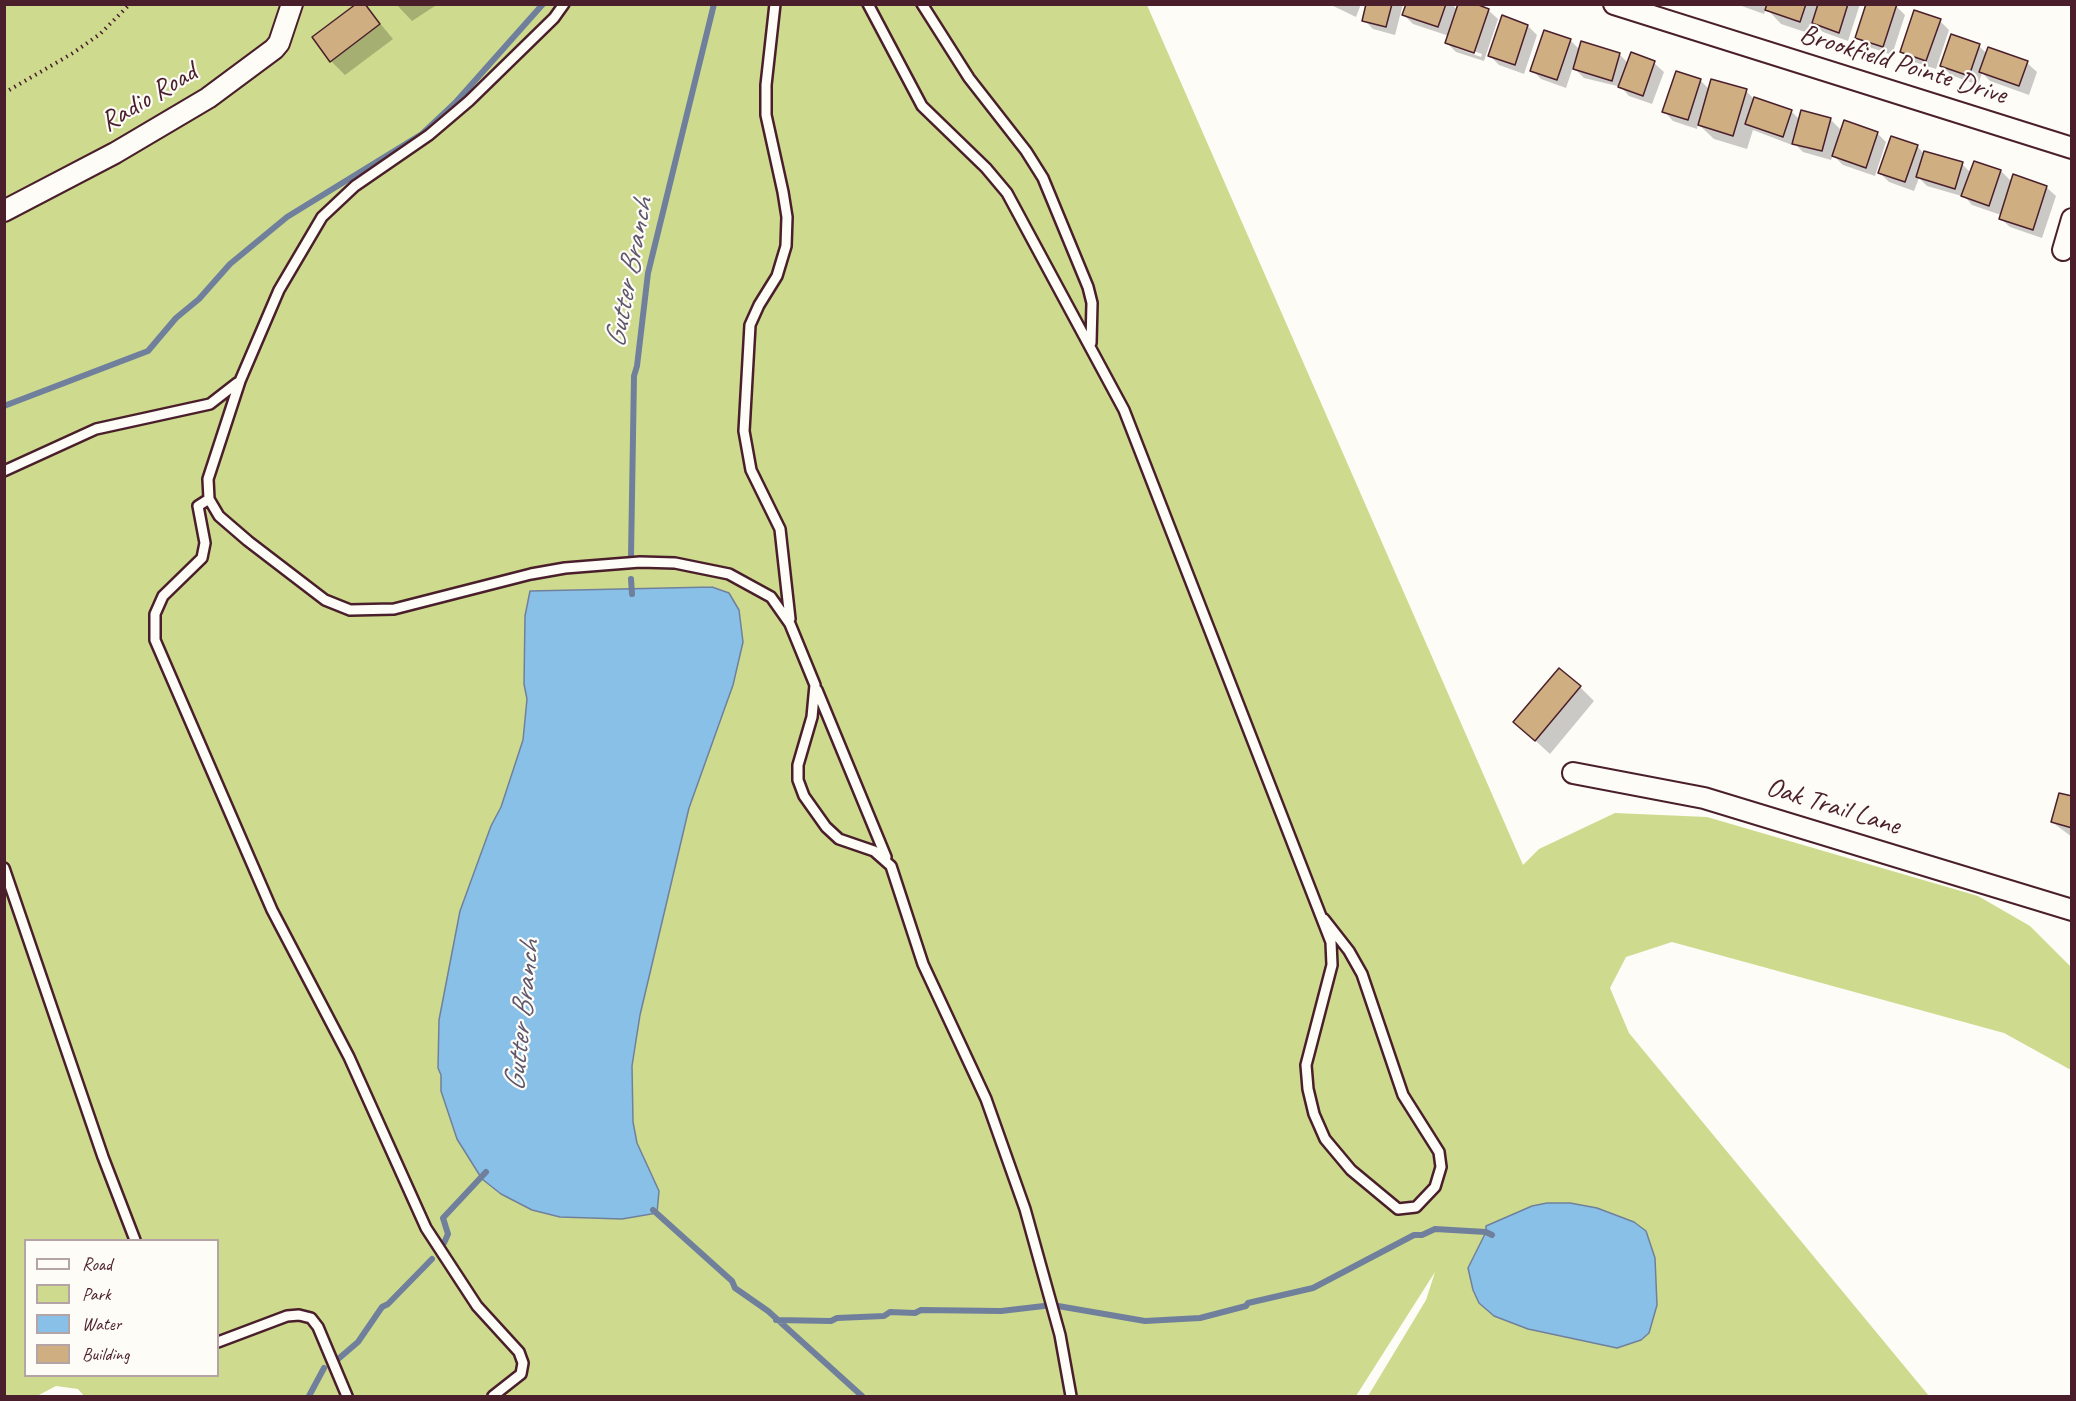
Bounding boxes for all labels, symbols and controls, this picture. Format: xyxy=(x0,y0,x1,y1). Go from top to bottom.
street label: Brookfield Pointe Drive xyxy=(1796,18,2010,112)
street label: Radio Road xyxy=(95,56,203,140)
water label: Gutter Branch xyxy=(598,195,662,351)
street label: Oak Trail Lane xyxy=(1762,771,1904,843)
water label: Gutter Branch xyxy=(497,939,549,1093)
legend xyxy=(24,1239,219,1377)
text: Road xyxy=(82,1253,112,1275)
text: Park xyxy=(82,1283,111,1305)
text: Water xyxy=(82,1313,121,1335)
text: Building xyxy=(82,1343,129,1365)

